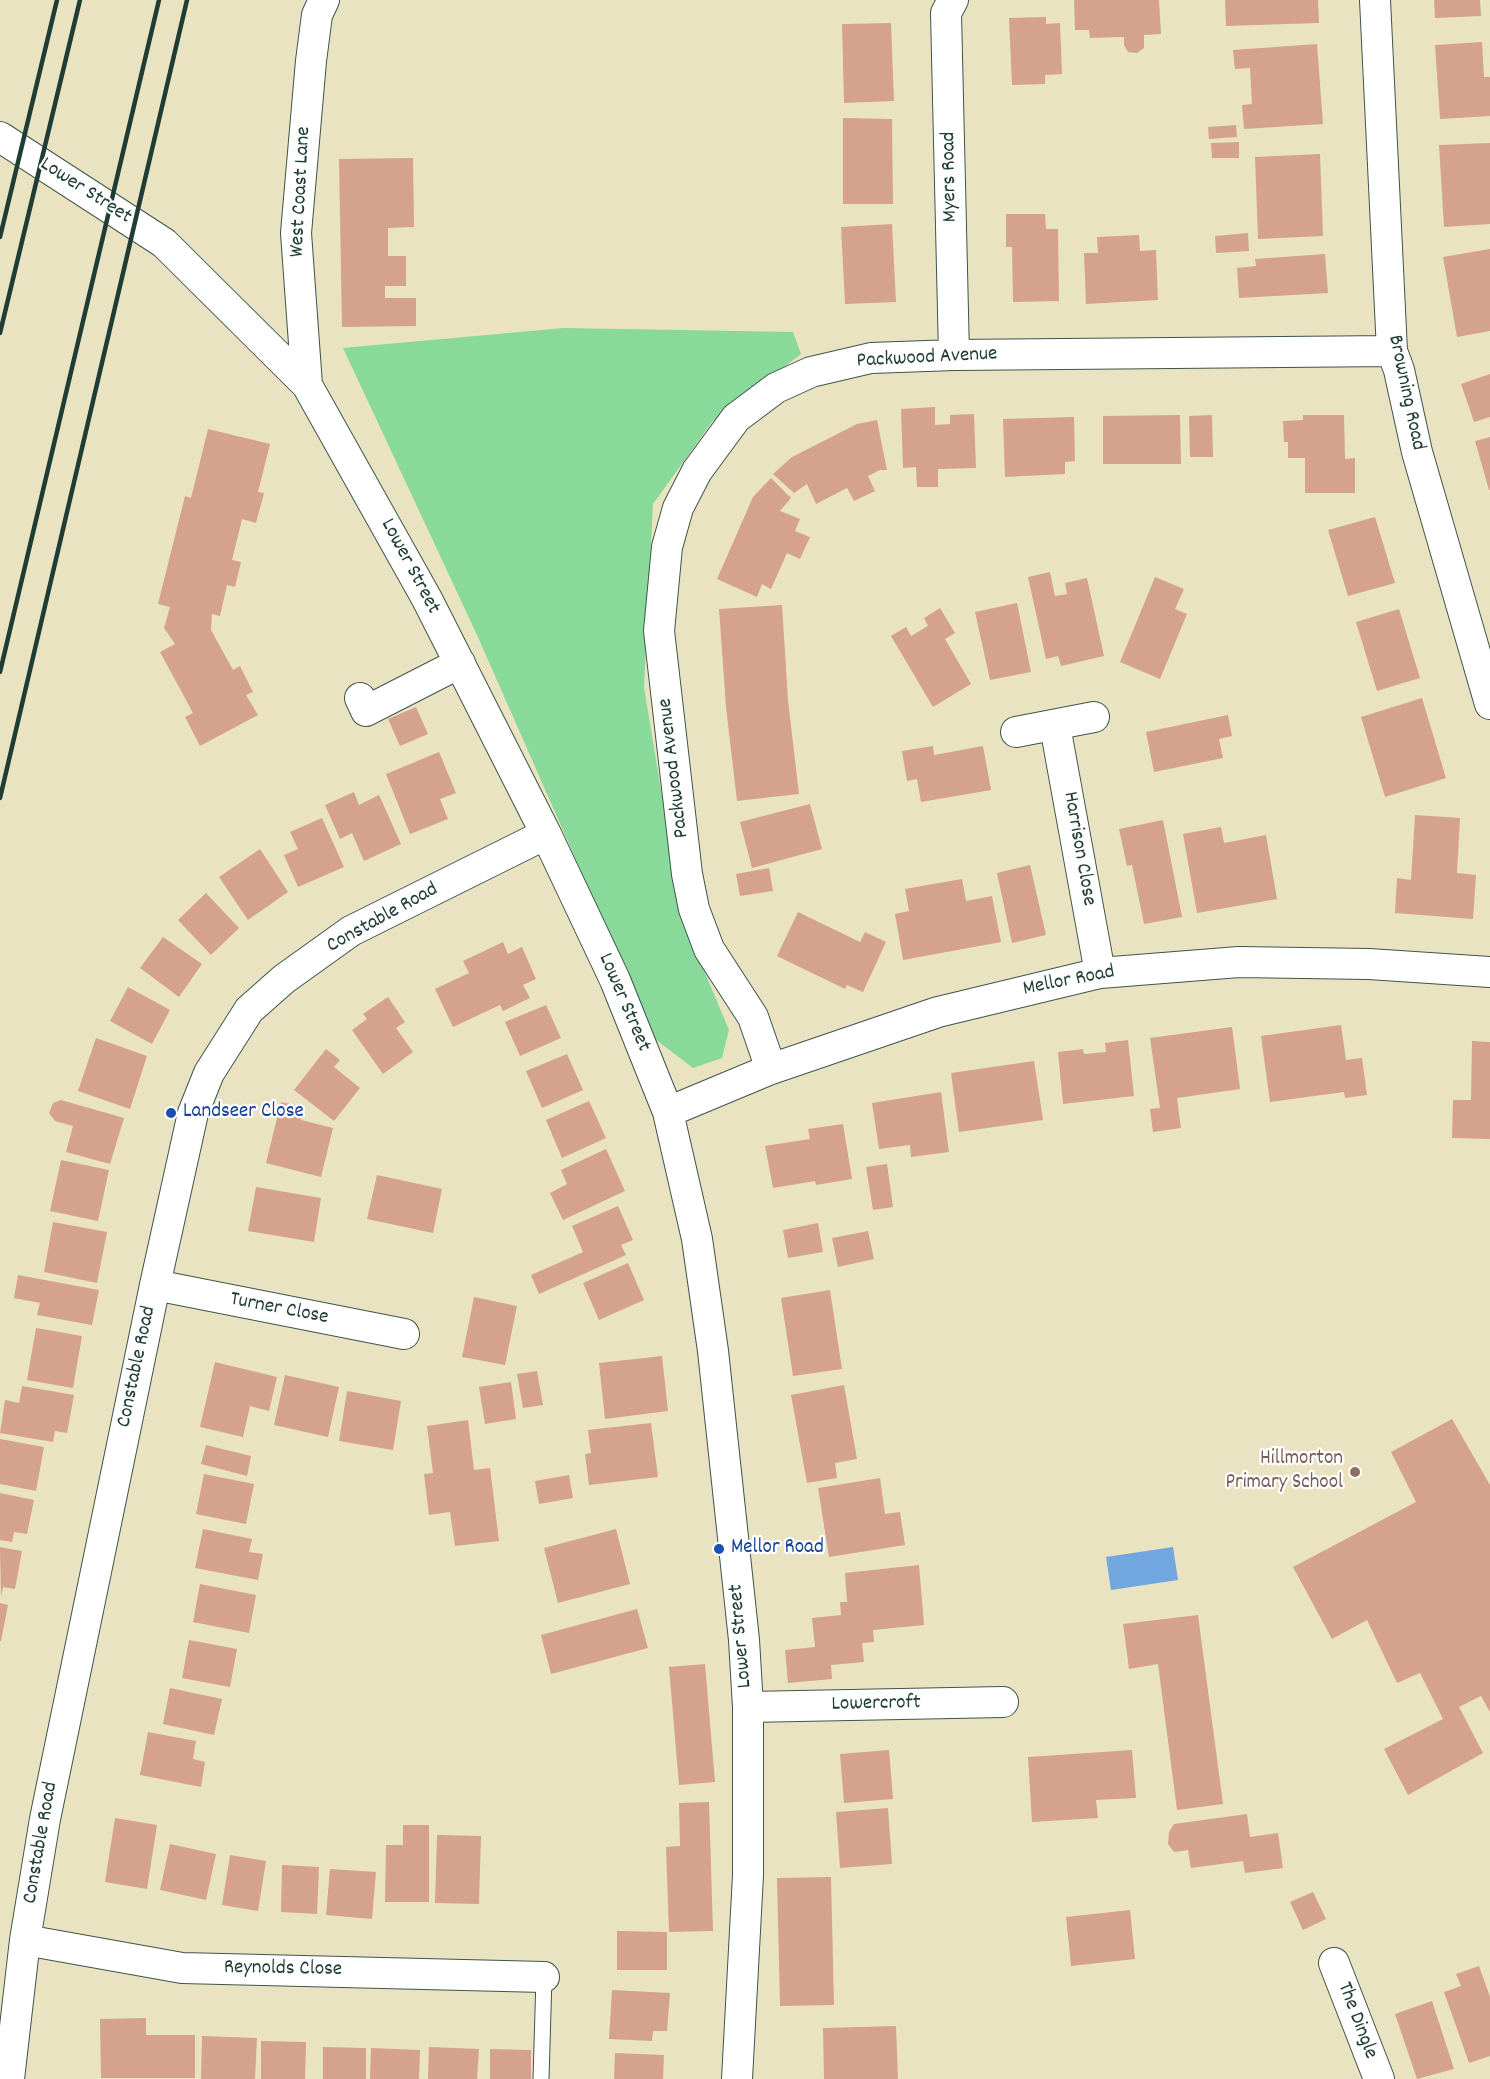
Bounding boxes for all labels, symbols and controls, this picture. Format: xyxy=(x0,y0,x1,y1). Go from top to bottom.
street label: West Coast Lane xyxy=(286,126,318,258)
street label: Myers Road xyxy=(938,131,964,223)
street label: Lower Street xyxy=(34,153,136,231)
street label: Browning Road xyxy=(1380,333,1430,453)
street label: Packwood Avenue xyxy=(856,343,998,375)
street label: Lower Street xyxy=(373,515,445,619)
street label: Packwood Avenue xyxy=(654,697,696,839)
street label: Harrison Close xyxy=(1056,790,1100,908)
street label: Constable Road xyxy=(323,878,443,960)
street label: Lower Street xyxy=(591,950,655,1056)
street label: Mellor Road xyxy=(1021,961,1117,1003)
place label: Landseer Close xyxy=(183,1100,304,1126)
marker: Landseer Close xyxy=(164,1106,178,1120)
street label: Turner Close xyxy=(228,1288,330,1332)
street label: Constable Road xyxy=(113,1304,163,1430)
place label: Hillmorton Primary School xyxy=(1225,1447,1343,1497)
marker: Hillmorton Primary School xyxy=(1348,1465,1362,1479)
place label: Mellor Road xyxy=(731,1536,824,1562)
marker: Mellor Road xyxy=(712,1542,726,1556)
street label: Lower Street xyxy=(725,1583,759,1689)
street label: Lowercroft xyxy=(831,1692,921,1718)
street label: Constable Road xyxy=(19,1780,65,1906)
street label: Reynolds Close xyxy=(224,1956,342,1984)
street label: The Dingle xyxy=(1330,1979,1382,2063)

